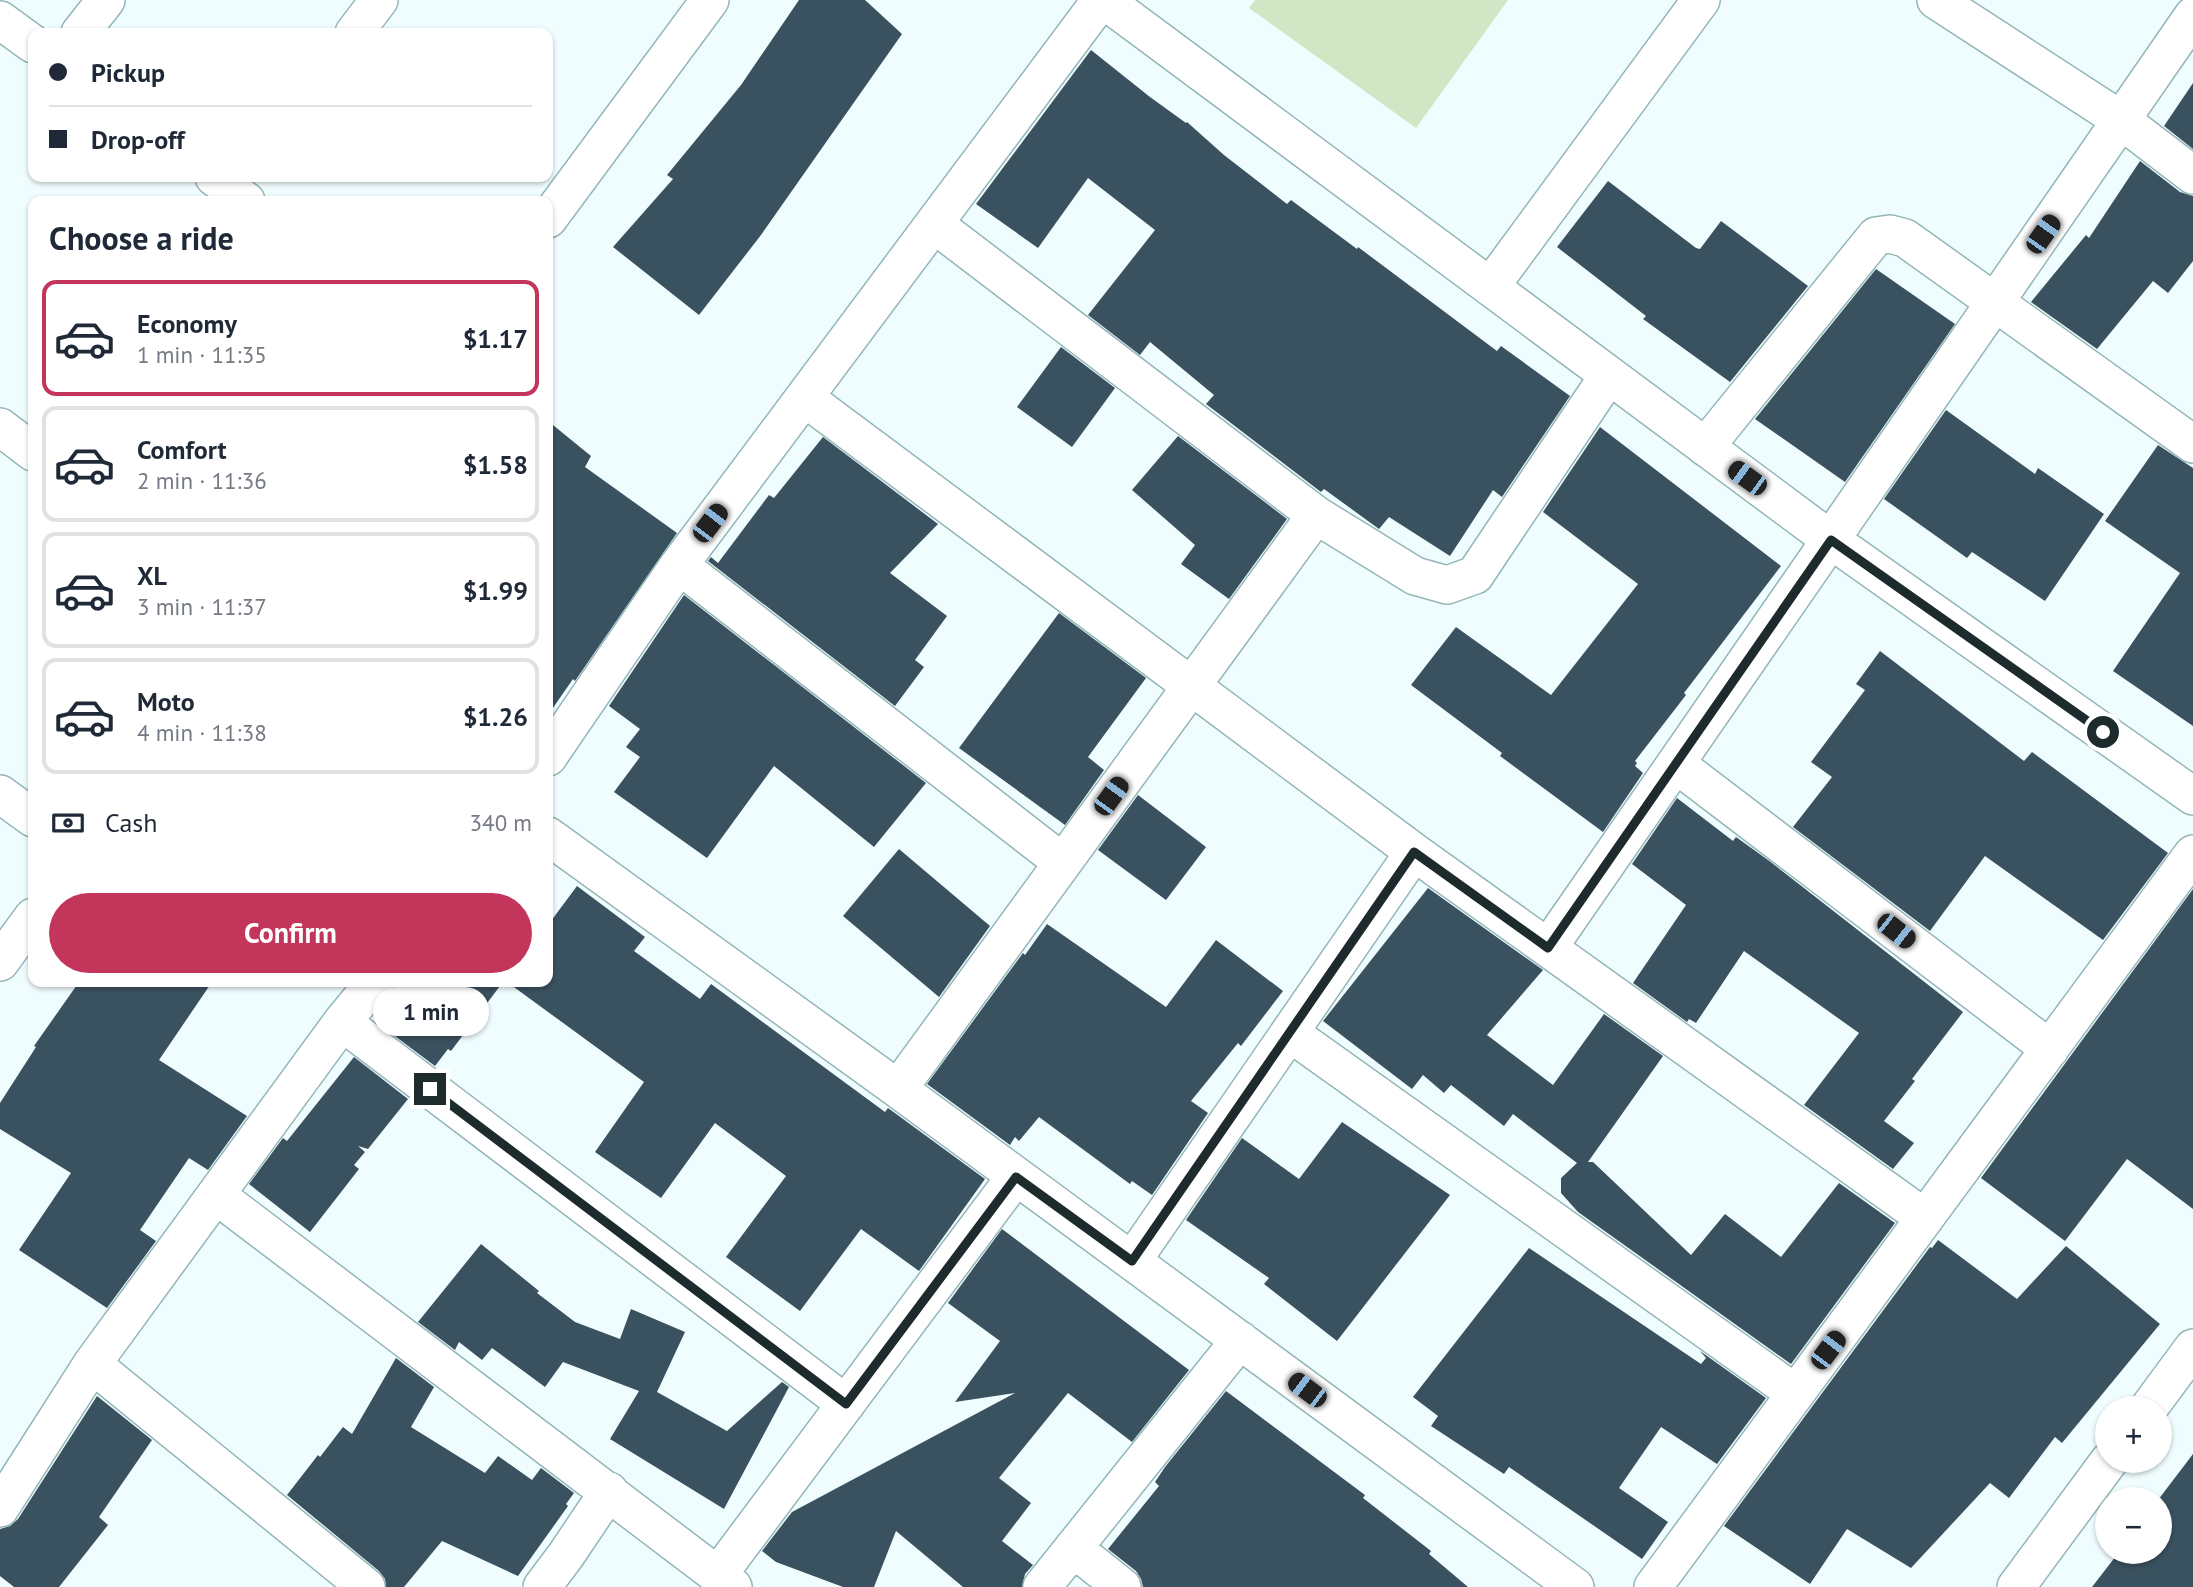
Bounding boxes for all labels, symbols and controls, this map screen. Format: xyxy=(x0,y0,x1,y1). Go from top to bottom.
text: Pickup xyxy=(91,56,165,89)
text: Drop-off xyxy=(91,123,185,156)
car xyxy=(2023,211,2064,257)
text: Choose a ride xyxy=(49,217,234,259)
icon: car xyxy=(53,307,116,370)
text: Economy xyxy=(137,307,237,340)
text: $1.17 xyxy=(463,322,528,355)
text: 1 min · 11:35 xyxy=(137,340,267,369)
icon: car xyxy=(53,433,116,496)
text: Comfort xyxy=(137,433,227,466)
text: $1.58 xyxy=(463,448,528,481)
car xyxy=(1724,457,1771,499)
text: 2 min · 11:36 xyxy=(137,466,267,495)
car xyxy=(689,500,732,546)
icon: car xyxy=(53,559,116,622)
text: XL xyxy=(137,559,167,592)
text: $1.99 xyxy=(463,574,528,607)
text: 3 min · 11:37 xyxy=(137,592,267,621)
icon: car xyxy=(53,685,116,748)
text: Moto xyxy=(137,685,195,718)
text: $1.26 xyxy=(463,700,528,733)
route start xyxy=(2087,716,2119,748)
text: 4 min · 11:38 xyxy=(137,718,267,747)
car xyxy=(1091,773,1132,819)
icon: cash xyxy=(49,804,87,842)
text: Cash xyxy=(105,806,157,839)
text: 340 m xyxy=(470,808,532,837)
button: Confirm xyxy=(49,893,532,973)
car xyxy=(1873,910,1920,952)
callout: 1 min xyxy=(372,988,488,1036)
text: 1 min xyxy=(403,997,459,1026)
route end xyxy=(414,1073,446,1105)
car xyxy=(1807,1327,1850,1373)
car xyxy=(1284,1369,1331,1411)
map controls xyxy=(2095,1396,2172,1564)
button: + xyxy=(2095,1396,2172,1473)
button: − xyxy=(2095,1487,2172,1564)

